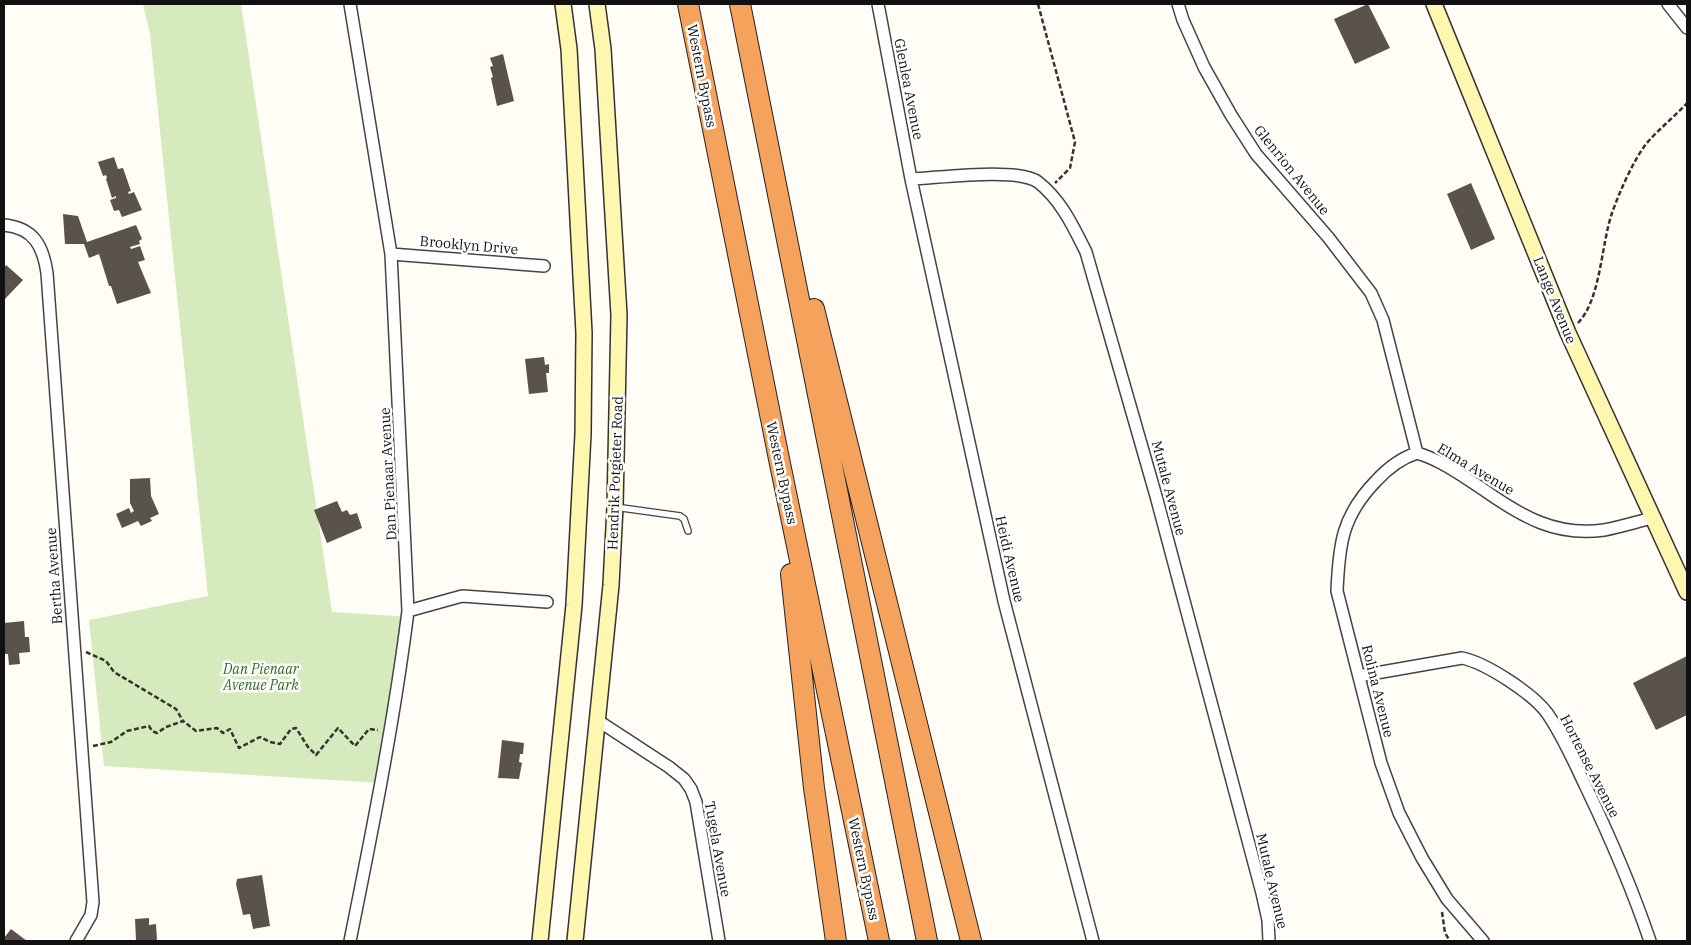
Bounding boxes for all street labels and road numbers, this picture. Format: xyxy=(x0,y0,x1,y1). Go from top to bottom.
street label: Western Bypass xyxy=(683,23,721,129)
street label: Glenlea Avenue xyxy=(890,37,928,141)
street label: Glenrion Avenue xyxy=(1250,121,1334,219)
street label: Brooklyn Drive xyxy=(419,232,519,258)
street label: Lange Avenue xyxy=(1529,254,1581,346)
street label: Hendrik Potgieter Road xyxy=(603,395,627,550)
street label: Dan Pienaar Avenue xyxy=(376,407,400,541)
street label: Western Bypass xyxy=(762,420,802,526)
street label: Mutale Avenue xyxy=(1148,439,1190,537)
street label: Elma Avenue xyxy=(1434,439,1518,499)
street label: Heidi Avenue xyxy=(991,514,1029,604)
street label: Bertha Avenue xyxy=(42,527,66,625)
street label: Rolina Avenue xyxy=(1358,643,1398,739)
street label: Hortense Avenue xyxy=(1556,711,1624,821)
street label: Tugela Avenue xyxy=(701,800,735,898)
street label: Western Bypass xyxy=(844,816,884,922)
street label: Mutale Avenue xyxy=(1252,831,1292,931)

